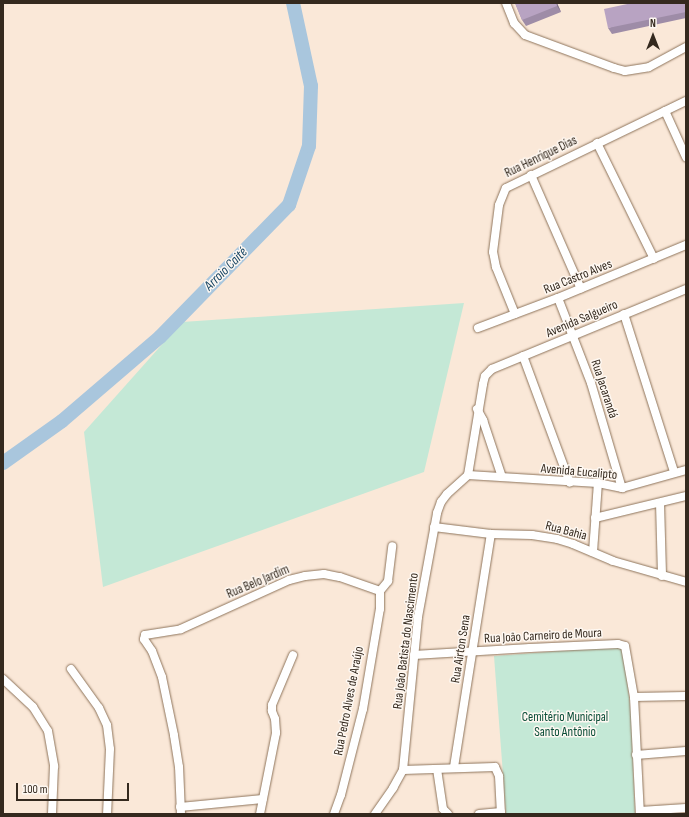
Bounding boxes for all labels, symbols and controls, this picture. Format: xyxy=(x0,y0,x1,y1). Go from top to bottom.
north arrow xyxy=(633,16,673,56)
text: N xyxy=(650,17,656,30)
street label: Rua Henrique Dias xyxy=(502,133,580,181)
water label: Arroio Caité xyxy=(201,244,251,294)
street label: Rua Castro Alves xyxy=(542,256,614,298)
street label: Avenida Salgueiro xyxy=(544,297,620,341)
street label: Rua Jacarandá xyxy=(587,358,621,420)
street label: Avenida Eucalipto xyxy=(540,461,618,483)
street label: Rua Bahia xyxy=(544,518,588,544)
street label: Rua Belo Jardim xyxy=(224,562,292,602)
street label: Rua João Batista do Nascimento xyxy=(390,572,422,710)
street label: Rua Airton Sena xyxy=(448,614,474,684)
street label: Rua João Carneiro de Moura xyxy=(484,625,602,647)
street label: Rua Pedro Alves de Araújo xyxy=(331,645,367,757)
park label: Cemitério Municipal Santo Antônio xyxy=(522,710,608,741)
scale bar xyxy=(18,775,131,801)
text: 100 m xyxy=(23,782,48,797)

